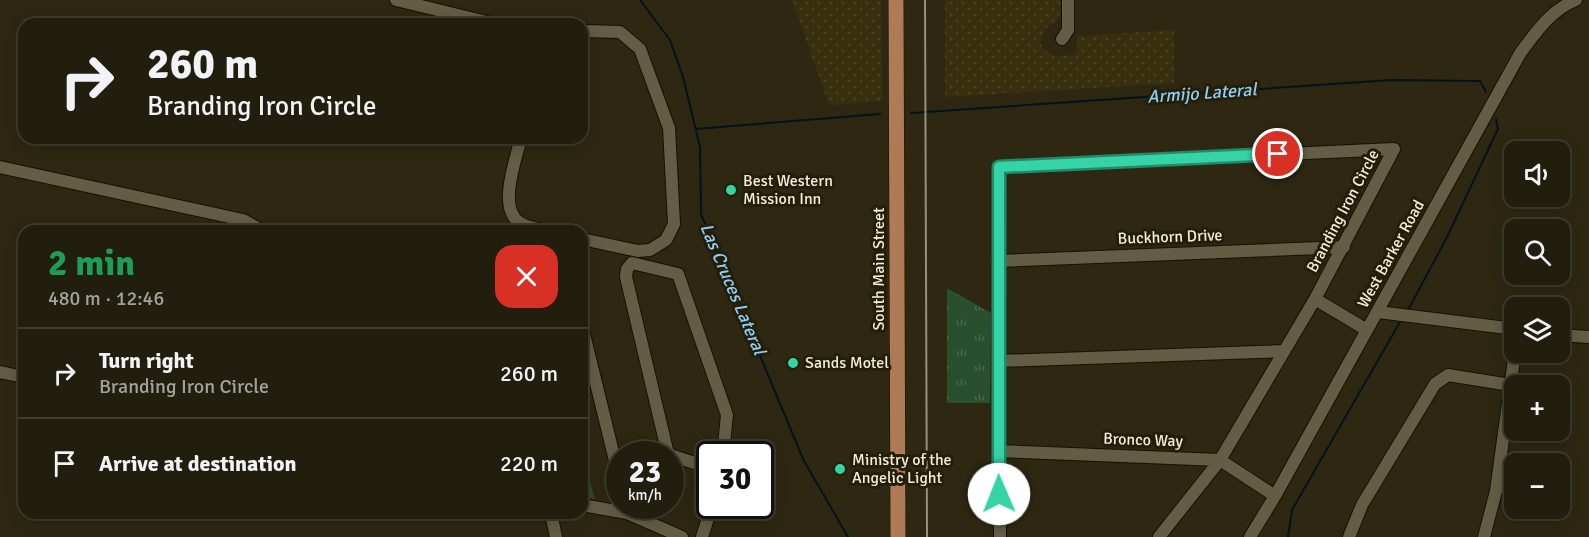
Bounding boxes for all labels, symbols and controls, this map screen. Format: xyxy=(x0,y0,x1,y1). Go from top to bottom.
text: 260 m xyxy=(147,39,258,90)
icon: right xyxy=(48,42,126,120)
water label: Armijo Lateral xyxy=(1147,78,1259,108)
text: Branding Iron Circle xyxy=(147,90,377,123)
pin xyxy=(1252,128,1303,179)
icon: arrive xyxy=(1261,137,1294,170)
map controls xyxy=(1504,141,1570,519)
button: sound xyxy=(1504,141,1570,207)
street label: Branding Iron Circle xyxy=(1302,146,1384,276)
place label: Best Western Mission Inn xyxy=(743,171,833,209)
marker: Best Western Mission Inn xyxy=(724,183,738,197)
street label: West Barker Road xyxy=(1353,197,1429,311)
street label: South Main Street xyxy=(869,207,889,331)
button: search xyxy=(1504,219,1570,285)
water label: Las Cruces Lateral xyxy=(695,220,771,360)
street label: Buckhorn Drive xyxy=(1117,225,1223,249)
text: 2 min xyxy=(48,241,135,286)
button: close xyxy=(495,245,558,308)
text: 480 m · 12:46 xyxy=(48,286,164,311)
button: layers xyxy=(1504,297,1570,363)
text: Turn right xyxy=(99,347,194,374)
place label: Sands Motel xyxy=(805,353,889,373)
marker: Sands Motel xyxy=(786,356,800,370)
icon: right xyxy=(48,357,81,390)
text: 260 m xyxy=(500,360,558,387)
text: Branding Iron Circle xyxy=(99,374,269,399)
button: + xyxy=(1504,375,1570,441)
street label: Bronco Way xyxy=(1103,429,1184,451)
speed limit sign: 30 xyxy=(696,441,774,519)
icon: arrive xyxy=(48,447,81,480)
text: Arrive at destination xyxy=(99,450,296,477)
text: 220 m xyxy=(500,450,558,477)
place label: Ministry of the Angelic Light xyxy=(852,450,952,488)
button: − xyxy=(1504,453,1570,519)
text: 23 xyxy=(629,454,661,491)
marker: Ministry of the Angelic Light xyxy=(833,462,847,476)
position arrow xyxy=(967,462,1031,526)
text: km/h xyxy=(628,486,662,504)

